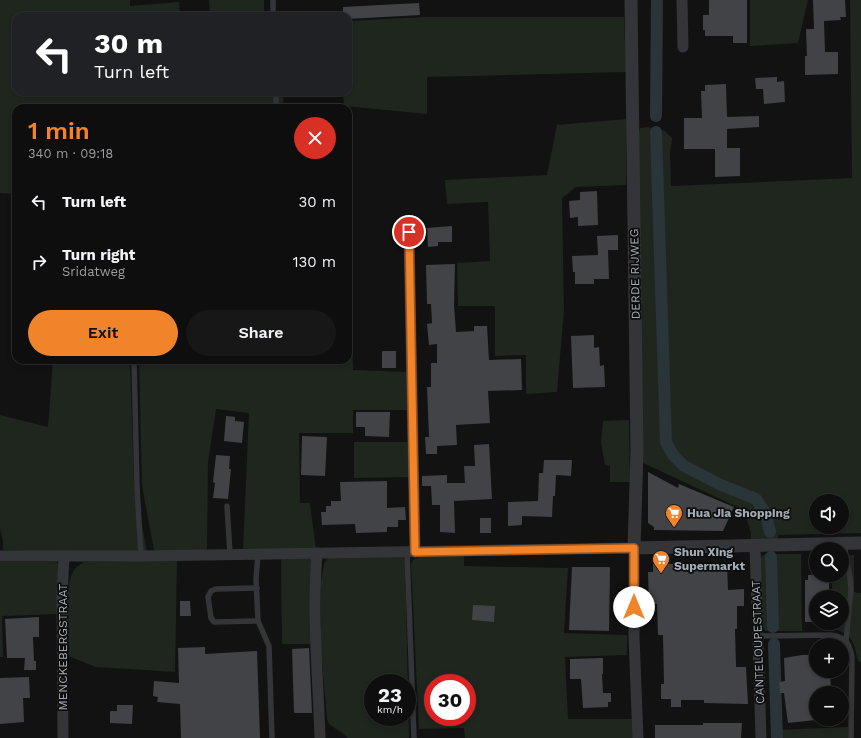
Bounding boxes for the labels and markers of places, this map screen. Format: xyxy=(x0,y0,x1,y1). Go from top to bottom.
pin xyxy=(392,215,426,249)
supermarket icon: Hua Jia Shopping xyxy=(664,503,684,528)
place label: Hua Jia Shopping xyxy=(687,506,790,520)
place label: Shun Xing Supermarkt xyxy=(674,545,746,573)
supermarket icon: Shun Xing Supermarkt xyxy=(651,549,671,574)

